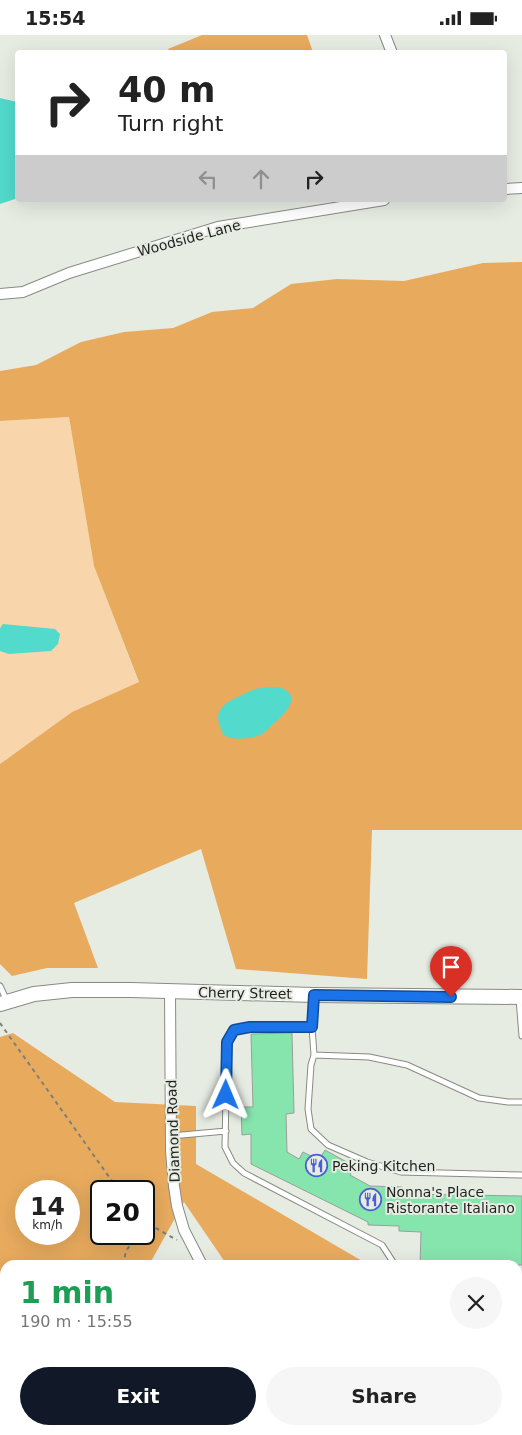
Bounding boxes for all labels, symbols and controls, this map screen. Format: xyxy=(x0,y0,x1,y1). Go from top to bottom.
text: 15:54 xyxy=(25,7,85,29)
icon: right xyxy=(35,70,100,135)
text: 40 m xyxy=(118,70,215,110)
text: Turn right xyxy=(118,111,223,136)
icon: left xyxy=(194,165,222,193)
icon: ahead xyxy=(247,165,275,193)
icon: right xyxy=(300,165,328,193)
street label: Woodside Lane xyxy=(136,217,242,259)
pin xyxy=(430,946,472,997)
icon: arrive xyxy=(437,953,465,981)
street label: Cherry Street xyxy=(198,984,293,1002)
position arrow xyxy=(199,1068,251,1120)
street label: Diamond Road xyxy=(163,1079,183,1183)
restaurant icon: Peking Kitchen xyxy=(304,1154,328,1178)
place label: Peking Kitchen xyxy=(332,1158,435,1174)
speed limit sign: 20 xyxy=(90,1180,155,1245)
place label: Nonna's Place Ristorante Italiano xyxy=(386,1184,515,1216)
restaurant icon: Nonna's Place Ristorante Italiano xyxy=(358,1188,382,1212)
text: 14 xyxy=(30,1192,65,1221)
text: km/h xyxy=(32,1218,63,1232)
text: 1 min xyxy=(20,1275,114,1310)
button: close xyxy=(450,1277,502,1329)
text: 190 m · 15:55 xyxy=(20,1312,133,1331)
button: Exit xyxy=(20,1367,256,1425)
button: Share xyxy=(266,1367,502,1425)

